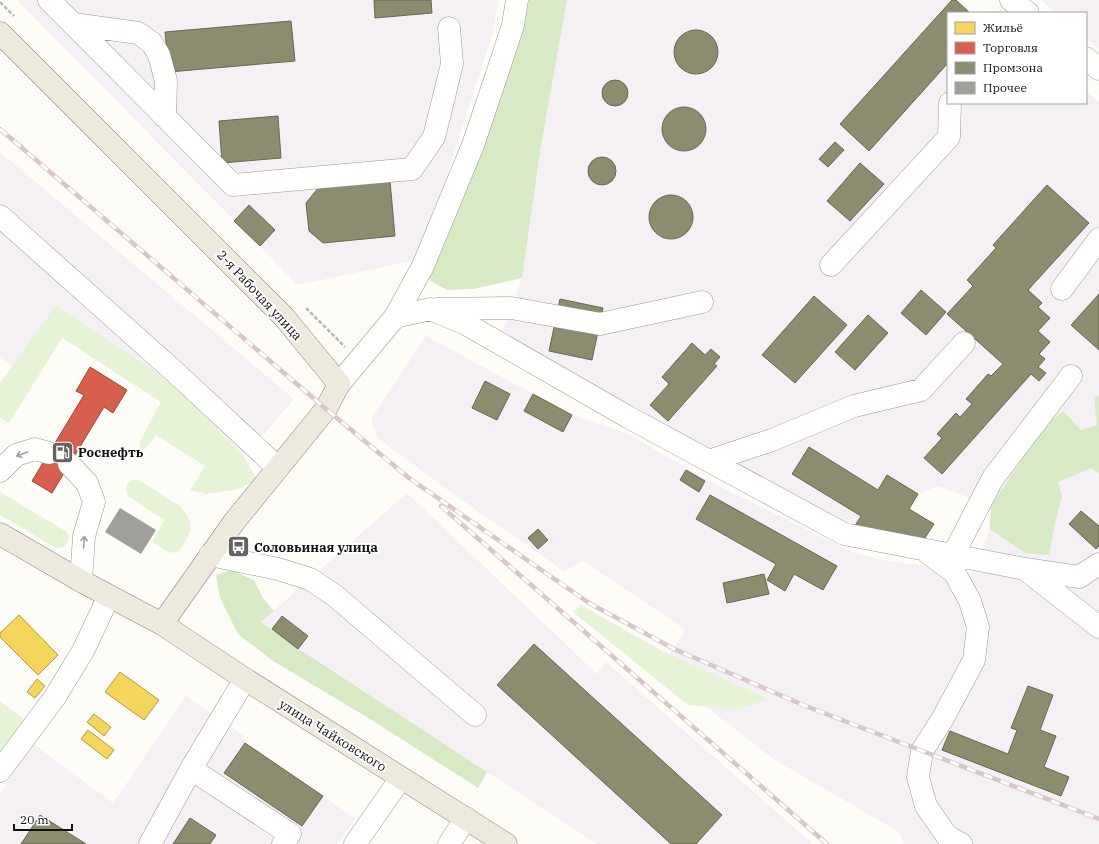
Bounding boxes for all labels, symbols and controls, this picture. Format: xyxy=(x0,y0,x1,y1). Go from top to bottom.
legend xyxy=(947,12,1087,104)
text: Жильё xyxy=(983,20,1023,35)
text: Торговля xyxy=(983,40,1038,55)
text: Промзона xyxy=(983,60,1043,75)
text: Прочее xyxy=(983,80,1027,95)
street label: 2-я Рабочая улица xyxy=(213,247,306,344)
fuel station icon: Роснефть xyxy=(50,439,76,465)
place label: Роснефть xyxy=(78,444,144,461)
one-way arrow xyxy=(16,450,28,458)
bus stop icon: Соловьиная улица xyxy=(225,534,251,560)
one-way arrow xyxy=(81,536,88,549)
place label: Соловьиная улица xyxy=(254,539,379,556)
street label: улица Чайковского xyxy=(276,695,390,775)
scale bar xyxy=(14,806,72,832)
text: 20 m xyxy=(20,812,49,827)

